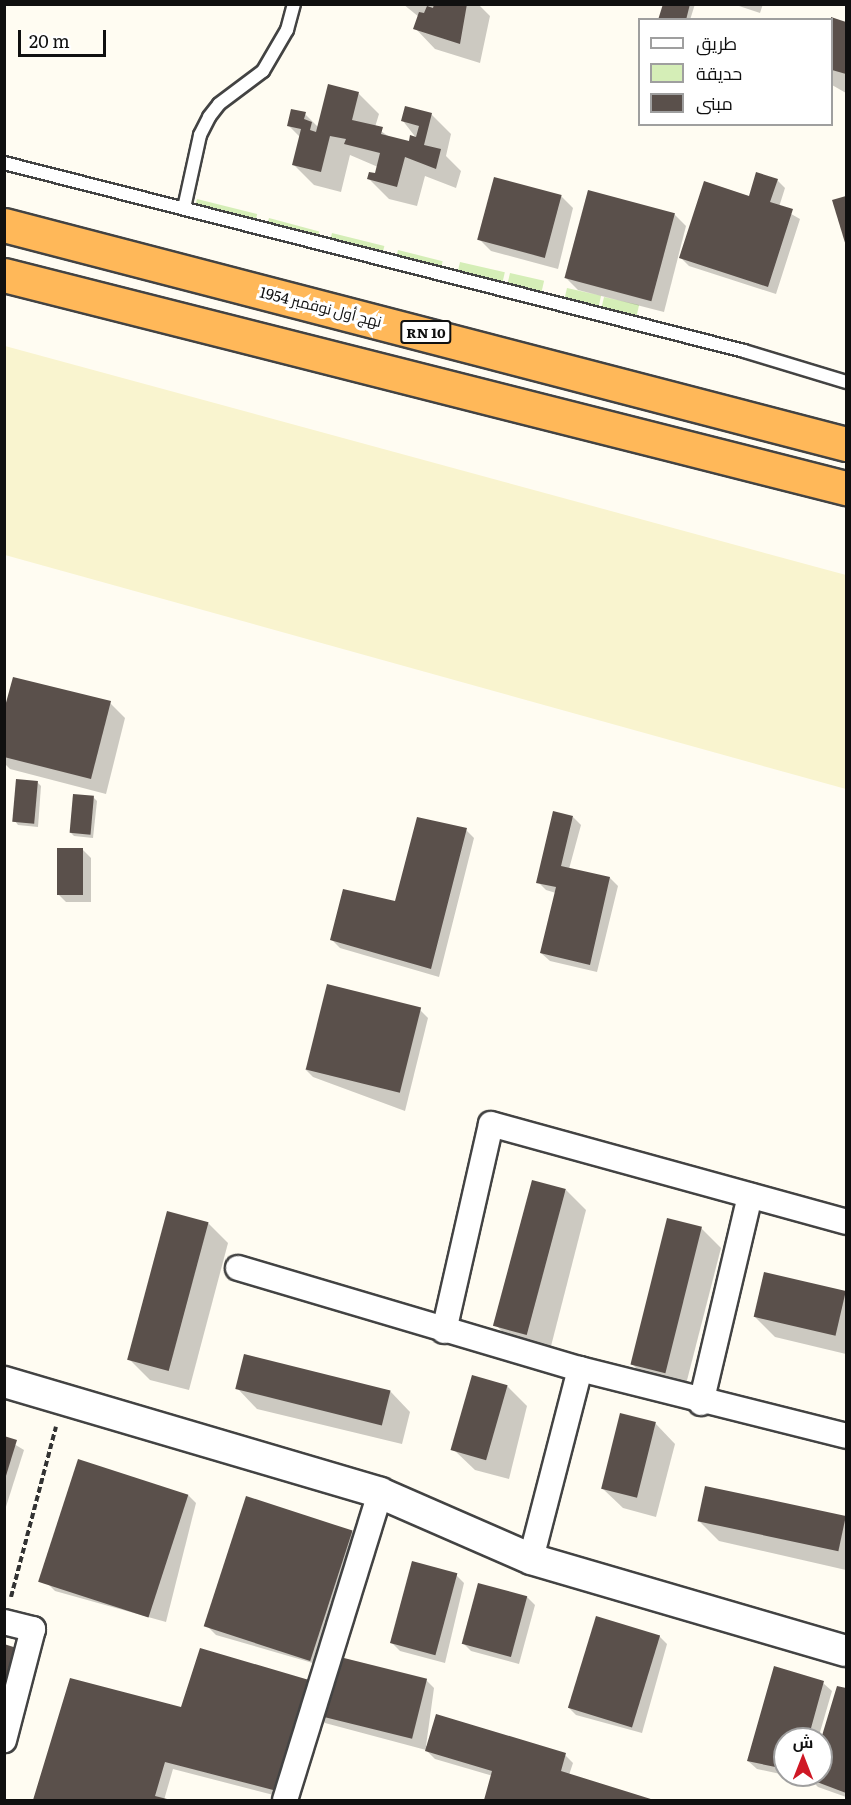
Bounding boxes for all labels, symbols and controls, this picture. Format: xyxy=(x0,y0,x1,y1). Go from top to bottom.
scale bar xyxy=(21,18,110,56)
legend xyxy=(638,18,833,126)
text: 20 m xyxy=(29,27,70,54)
text: طريق xyxy=(696,29,737,56)
text: حديقة xyxy=(696,59,742,86)
text: مبنى xyxy=(696,89,733,116)
street label: نهج أول نوفمبر 1954 xyxy=(258,282,384,330)
road number: RN 10 xyxy=(399,321,453,343)
north arrow xyxy=(773,1727,833,1787)
text: ش xyxy=(793,1729,813,1753)

